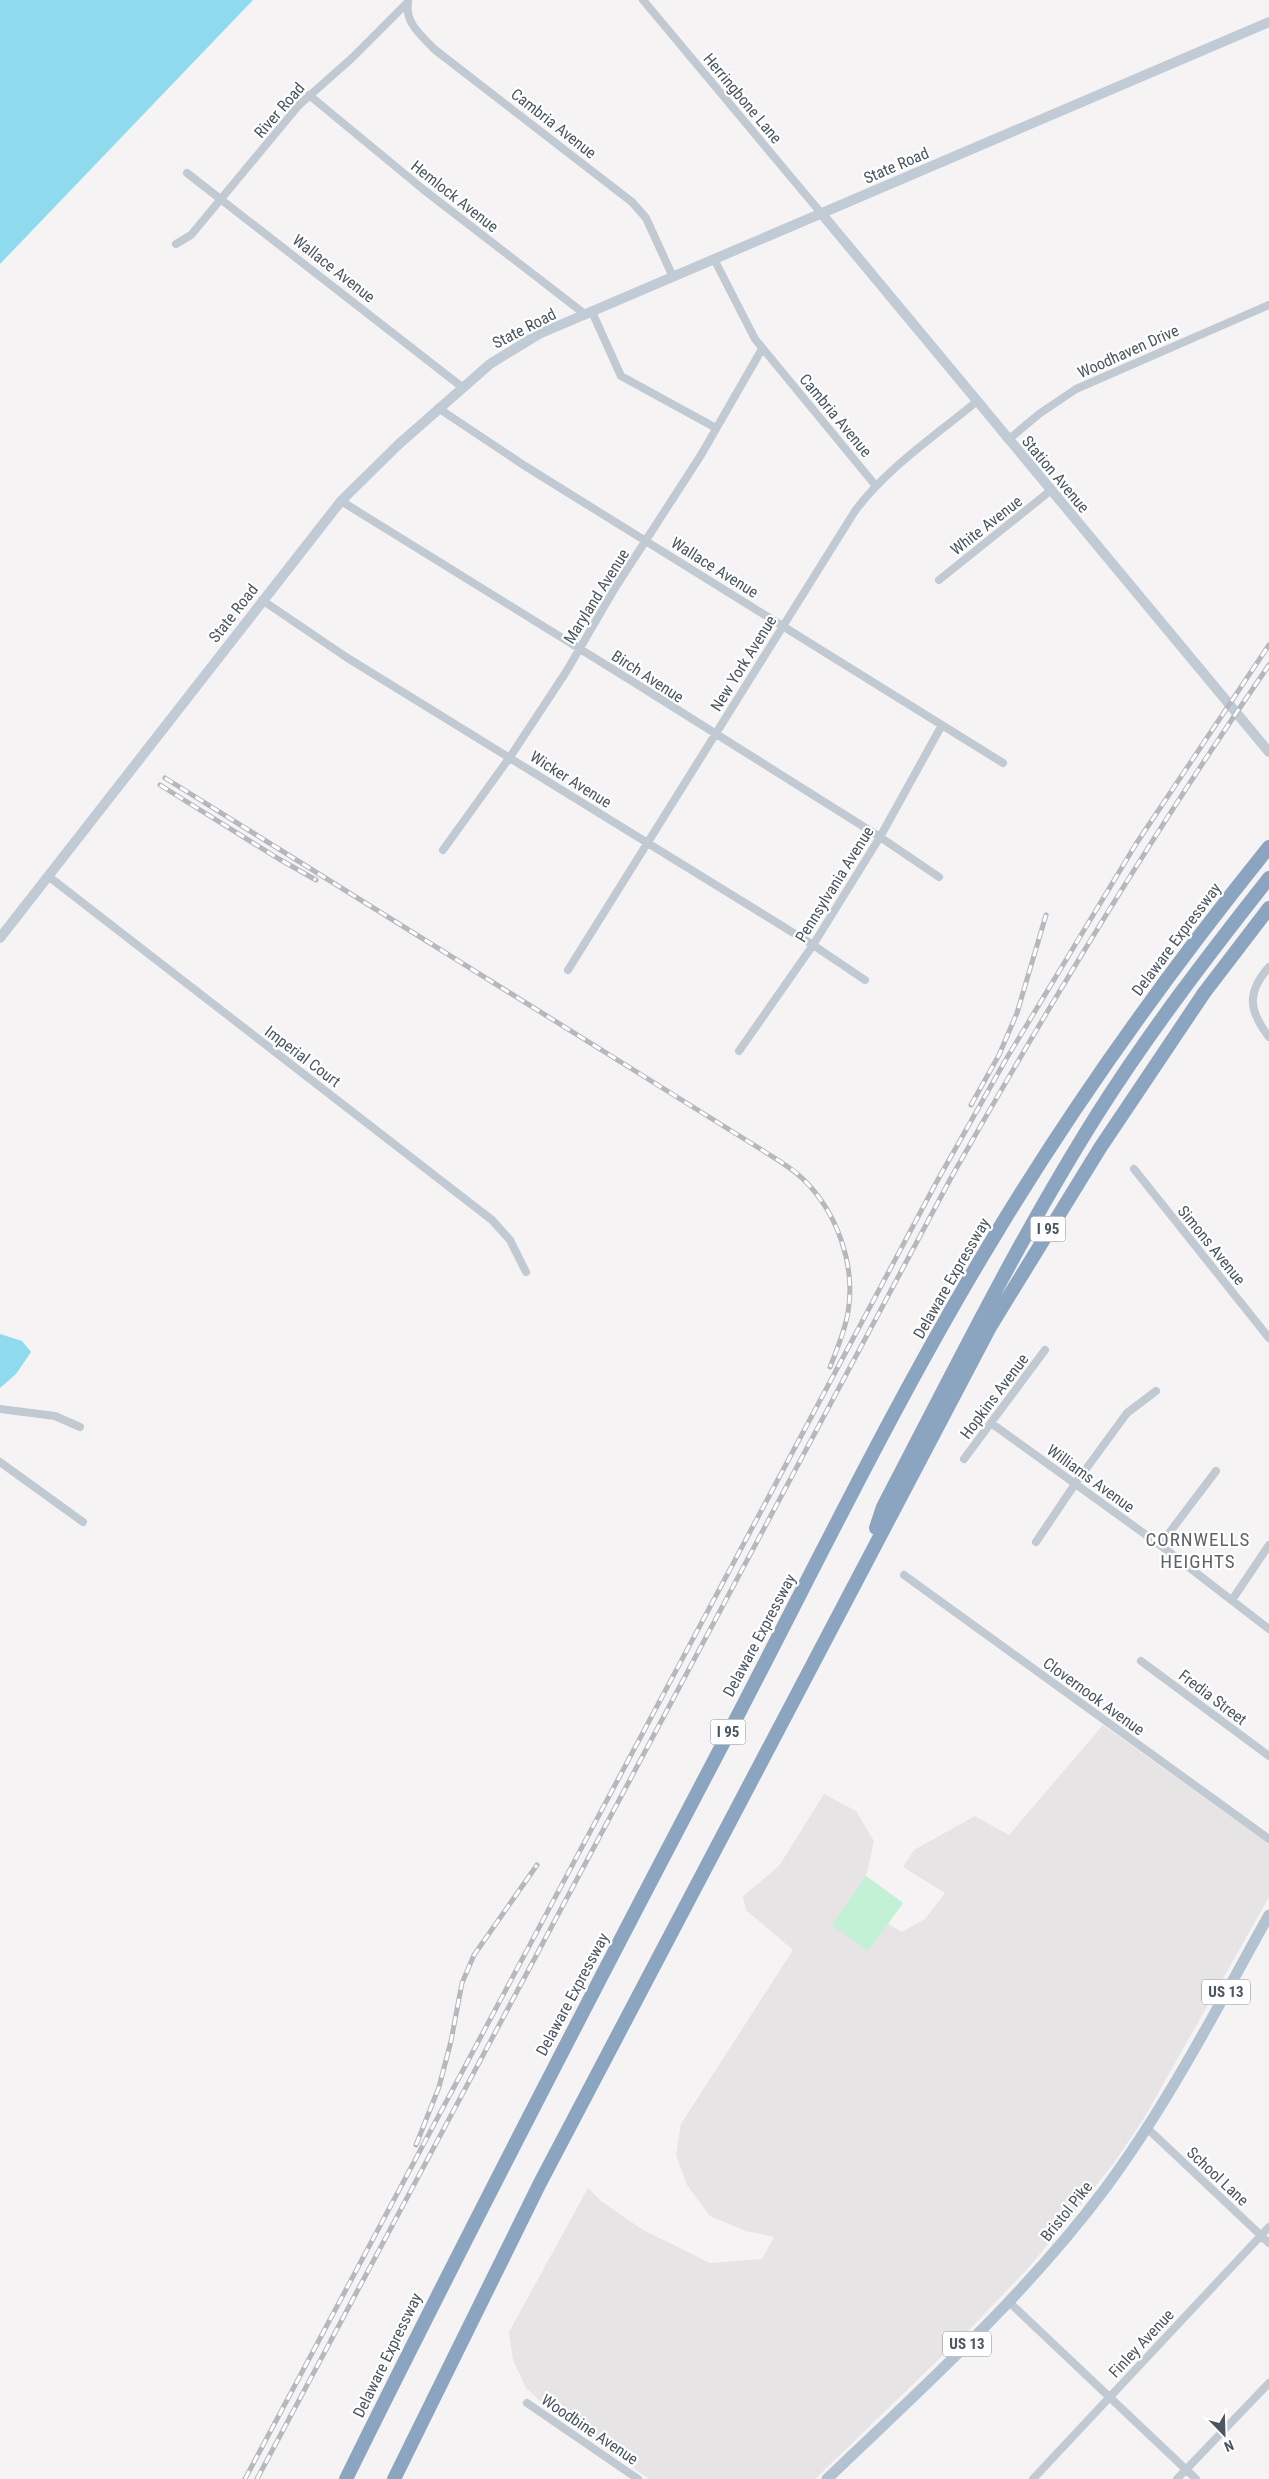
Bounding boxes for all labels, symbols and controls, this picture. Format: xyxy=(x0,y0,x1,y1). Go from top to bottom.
street label: Herringbone Lane xyxy=(699,49,786,147)
street label: River Road xyxy=(250,79,309,142)
street label: Cambria Avenue xyxy=(507,84,600,162)
street label: State Road xyxy=(861,143,932,188)
street label: Hemlock Avenue xyxy=(407,156,502,236)
street label: Wallace Avenue xyxy=(289,230,379,306)
street label: State Road xyxy=(489,304,559,353)
street label: Woodhaven Drive xyxy=(1075,321,1182,382)
street label: Cambria Avenue xyxy=(795,370,876,461)
street label: Station Avenue xyxy=(1018,432,1093,517)
street label: White Avenue xyxy=(947,492,1026,559)
street label: Wallace Avenue xyxy=(668,533,762,602)
street label: Maryland Avenue xyxy=(560,545,633,647)
street label: State Road xyxy=(205,580,262,646)
street label: New York Avenue xyxy=(706,612,780,715)
street label: Birch Avenue xyxy=(608,646,687,707)
street label: Wicker Avenue xyxy=(527,747,615,812)
street label: Pennsylvania Avenue xyxy=(791,823,878,946)
street label: Delaware Expressway xyxy=(1128,879,1225,999)
street label: Imperial Court xyxy=(261,1022,344,1091)
street label: Simons Avenue xyxy=(1174,1202,1249,1289)
street label: Delaware Expressway xyxy=(909,1214,994,1342)
road number: I 95 xyxy=(1030,1216,1066,1242)
street label: Hopkins Avenue xyxy=(956,1350,1033,1443)
street label: Williams Avenue xyxy=(1043,1440,1138,1517)
district label: CORNWELLS HEIGHTS xyxy=(1146,1528,1250,1573)
street label: Delaware Expressway xyxy=(719,1570,800,1700)
street label: Clovernook Avenue xyxy=(1039,1653,1148,1740)
street label: Fredia Street xyxy=(1175,1666,1251,1729)
road number: I 95 xyxy=(710,1720,746,1744)
street label: Delaware Expressway xyxy=(532,1929,613,2059)
road number: US 13 xyxy=(1202,1980,1250,2004)
street label: School Lane xyxy=(1183,2143,1252,2210)
street label: Bristol Pike xyxy=(1036,2178,1096,2245)
street label: Delaware Expressway xyxy=(349,2290,426,2421)
street label: Finley Avenue xyxy=(1105,2305,1178,2381)
road number: US 13 xyxy=(943,2332,991,2356)
street label: Woodbine Avenue xyxy=(538,2390,642,2469)
north arrow xyxy=(1199,2409,1249,2459)
text: N xyxy=(1222,2437,1236,2455)

